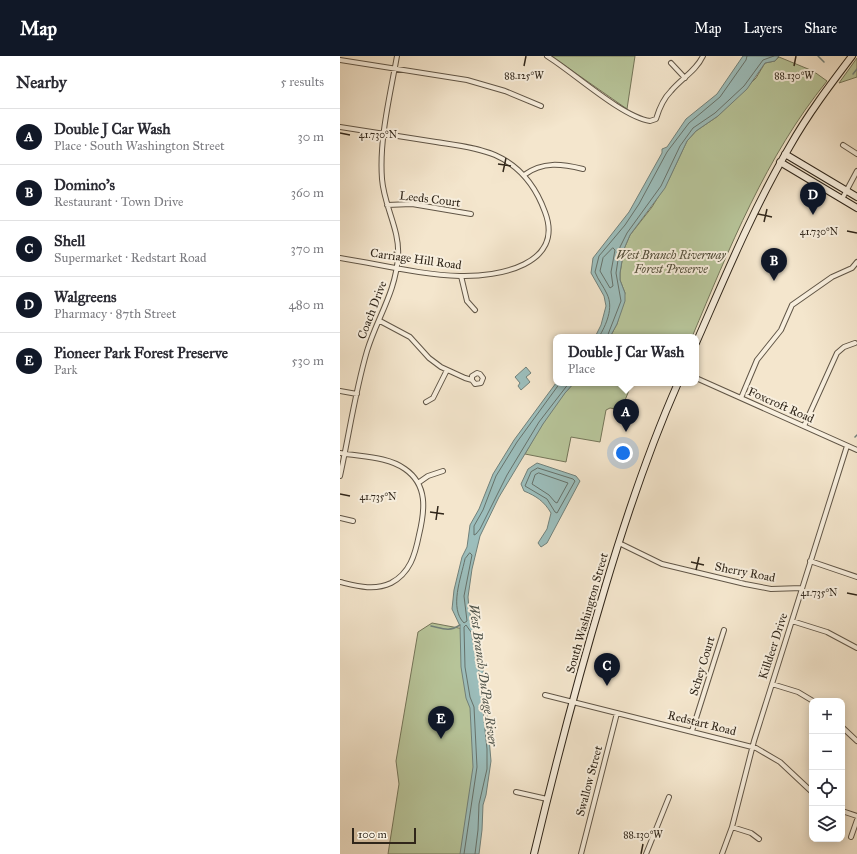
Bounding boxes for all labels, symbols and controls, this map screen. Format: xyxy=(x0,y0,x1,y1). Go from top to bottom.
text: Map xyxy=(20,17,57,40)
text: Map xyxy=(694,20,722,37)
text: Layers xyxy=(744,20,782,37)
text: Share xyxy=(804,20,837,37)
text: 88.125°W xyxy=(504,70,544,82)
text: 88.130°W xyxy=(774,70,814,82)
text: Nearby xyxy=(16,72,67,93)
text: 5 results xyxy=(280,74,324,90)
text: Double J Car Wash xyxy=(54,120,171,138)
text: A xyxy=(25,129,33,145)
text: 30 m xyxy=(298,129,324,145)
text: 41.730°N xyxy=(359,129,398,141)
text: Place · South Washington Street xyxy=(54,138,225,154)
text: Domino's xyxy=(54,176,115,194)
pin: D xyxy=(800,182,826,215)
text: B xyxy=(25,185,33,201)
text: 360 m xyxy=(291,185,324,201)
street label: Leeds Court xyxy=(399,188,462,210)
text: Restaurant · Town Drive xyxy=(54,194,183,210)
text: 41.730°N xyxy=(800,226,839,238)
text: Shell xyxy=(54,232,85,250)
text: C xyxy=(25,241,33,257)
text: 370 m xyxy=(291,241,324,257)
street label: Carriage Hill Road xyxy=(369,246,463,273)
park label: West Branch Riverway Forest Preserve xyxy=(616,248,726,276)
pin: B xyxy=(761,248,787,281)
text: Supermarket · Redstart Road xyxy=(54,250,207,266)
street label: Coach Drive xyxy=(354,279,390,341)
text: Walgreens xyxy=(54,288,117,306)
text: D xyxy=(24,297,34,313)
text: 480 m xyxy=(289,297,324,313)
text: Pharmacy · 87th Street xyxy=(54,306,176,322)
popup xyxy=(553,334,699,386)
text: Double J Car Wash xyxy=(568,343,684,361)
text: Pioneer Park Forest Preserve xyxy=(54,344,228,362)
text: E xyxy=(24,353,34,369)
text: 530 m xyxy=(291,353,324,369)
text: Place xyxy=(568,361,595,377)
text: Park xyxy=(54,362,78,378)
street label: Foxcroft Road xyxy=(746,384,816,426)
pin: A xyxy=(613,399,639,432)
your location xyxy=(613,443,633,463)
text: 41.735°N xyxy=(359,491,397,503)
street label: South Washington Street xyxy=(563,550,612,675)
street label: Sherry Road xyxy=(714,559,776,585)
text: 41.735°N xyxy=(800,587,838,599)
water label: West Branch DuPage River xyxy=(465,603,501,748)
street label: Killdeer Drive xyxy=(756,611,790,681)
street label: Schey Court xyxy=(686,634,718,697)
pin: C xyxy=(594,653,620,686)
map controls xyxy=(809,698,845,842)
button: + xyxy=(809,698,845,734)
pin: E xyxy=(428,706,454,739)
street label: Redstart Road xyxy=(666,708,738,738)
button: − xyxy=(809,734,845,770)
street label: Swallow Street xyxy=(573,743,605,818)
button: locate xyxy=(809,770,845,806)
button: layers xyxy=(809,806,845,842)
scale bar xyxy=(352,826,416,845)
text: 100 m xyxy=(358,828,387,841)
text: 88.130°W xyxy=(623,829,663,841)

